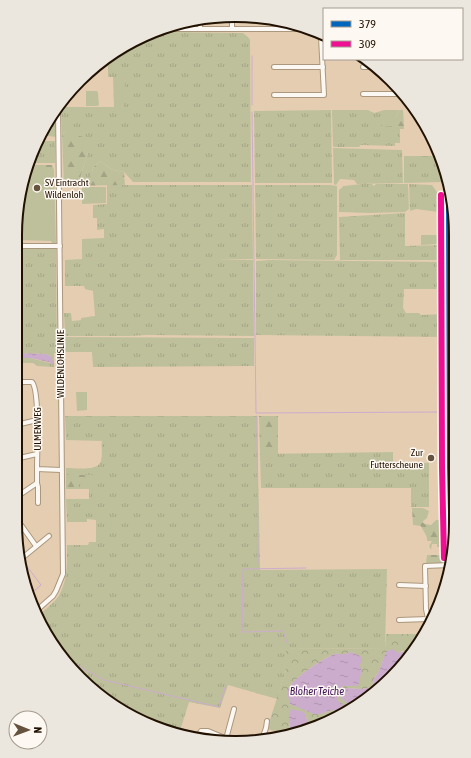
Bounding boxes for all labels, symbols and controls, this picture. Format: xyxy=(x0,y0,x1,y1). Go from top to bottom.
legend xyxy=(323,8,463,60)
text: 379 xyxy=(359,17,376,31)
text: 309 xyxy=(359,37,376,51)
place label: SV Eintracht Wildenloh xyxy=(45,177,89,200)
marker: SV Eintracht Wildenloh xyxy=(32,183,42,193)
street label: WILDENLOHSLINIE xyxy=(55,329,66,398)
street label: ULMENWEG xyxy=(32,407,43,451)
place label: Zur Futterscheune xyxy=(370,447,424,470)
marker: Zur Futterscheune xyxy=(426,453,436,463)
water label: Bloher Teiche xyxy=(290,685,344,697)
north arrow xyxy=(8,710,48,750)
text: N xyxy=(32,727,44,734)

